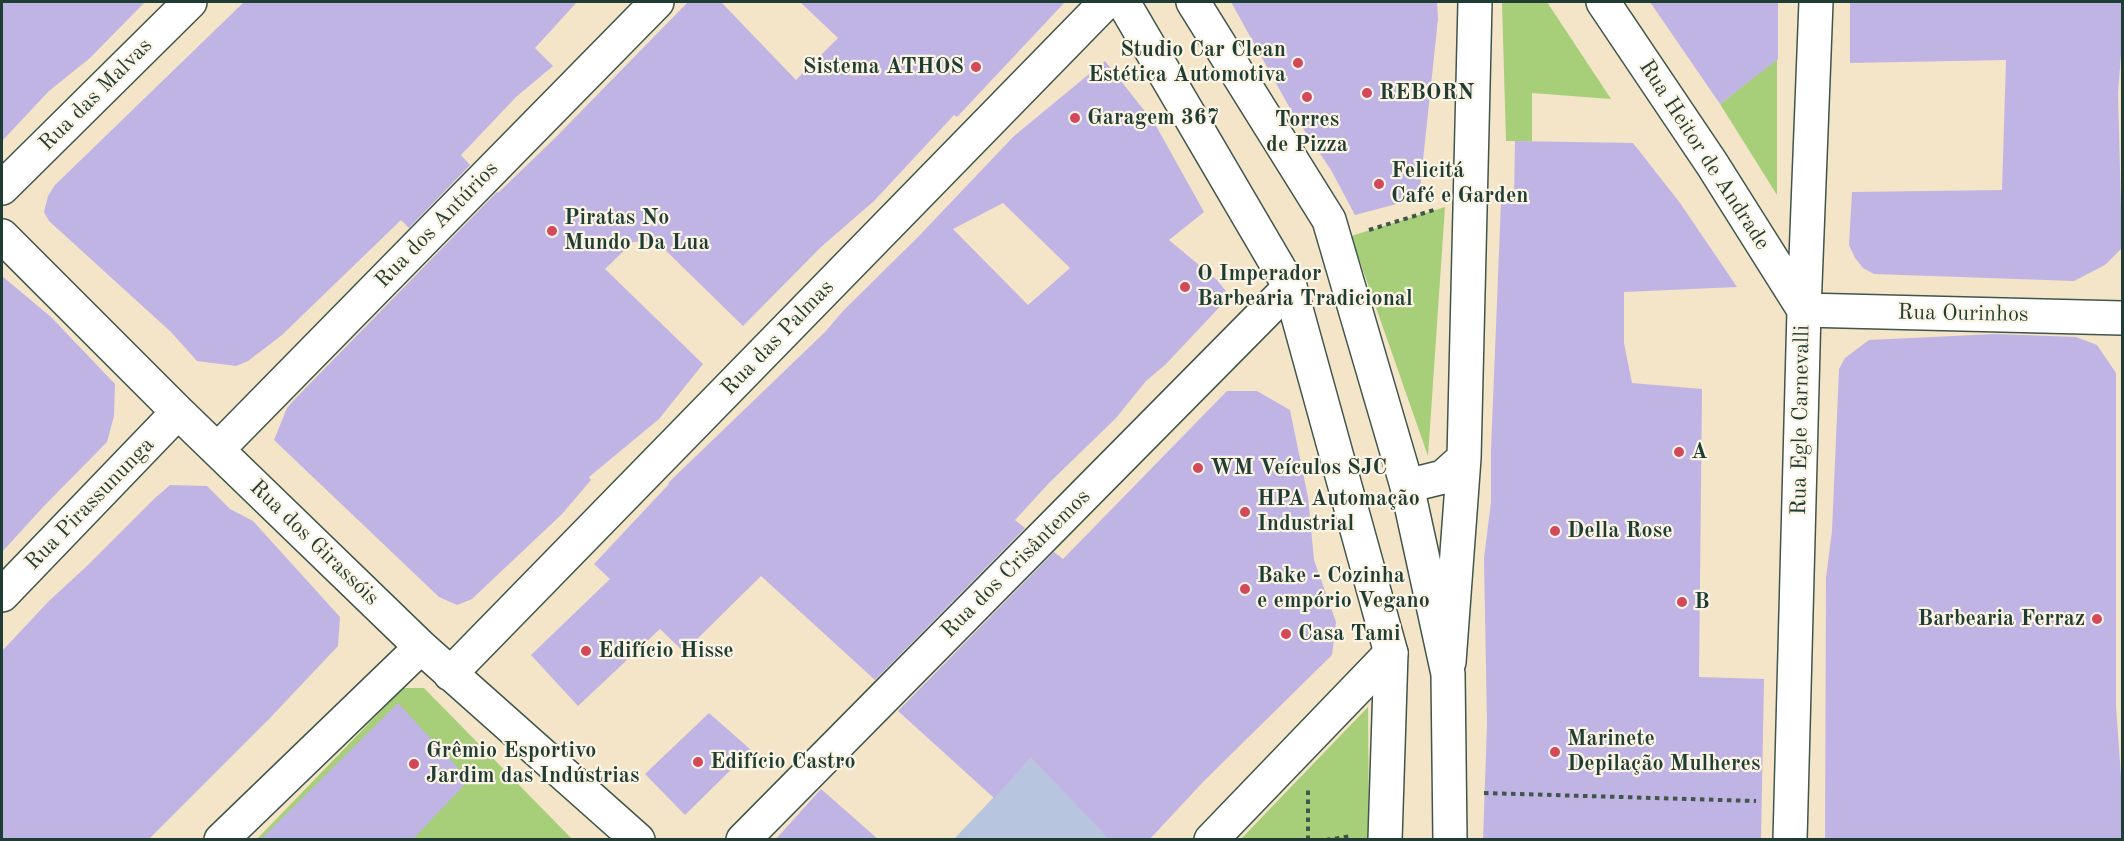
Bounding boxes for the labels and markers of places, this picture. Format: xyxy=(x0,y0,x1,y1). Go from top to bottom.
place label: Studio Car Clean Estética Automotiva xyxy=(1088,37,1286,88)
place label: Sistema ATHOS xyxy=(803,54,964,80)
marker: Studio Car Clean Estética Automotiva xyxy=(1291,56,1305,70)
marker: Sistema ATHOS xyxy=(969,60,983,74)
place label: REBORN xyxy=(1379,80,1474,106)
marker: REBORN xyxy=(1360,86,1374,100)
marker: Torres de Pizza xyxy=(1300,90,1314,104)
place label: Garagem 367 xyxy=(1087,105,1219,131)
place label: Torres de Pizza xyxy=(1266,107,1348,158)
marker: Garagem 367 xyxy=(1068,111,1082,125)
place label: Felicitá Café e Garden xyxy=(1391,158,1528,210)
marker: Felicitá Café e Garden xyxy=(1372,177,1386,191)
place label: Piratas No Mundo Da Lua xyxy=(564,205,710,256)
marker: Piratas No Mundo Da Lua xyxy=(545,224,559,238)
place label: O Imperador Barbearia Tradicional xyxy=(1197,261,1413,312)
marker: O Imperador Barbearia Tradicional xyxy=(1178,280,1192,294)
place label: A xyxy=(1691,439,1708,465)
marker: A xyxy=(1672,445,1686,459)
place label: WM Veículos SJC xyxy=(1210,455,1387,481)
marker: WM Veículos SJC xyxy=(1191,461,1205,475)
place label: HPA Automação Industrial xyxy=(1257,486,1420,538)
marker: HPA Automação Industrial xyxy=(1238,505,1252,519)
place label: Della Rose xyxy=(1567,518,1673,544)
marker: Della Rose xyxy=(1548,524,1562,538)
place label: Bake - Cozinha e empório Vegano xyxy=(1257,563,1430,614)
marker: Bake - Cozinha e empório Vegano xyxy=(1238,582,1252,596)
place label: B xyxy=(1694,589,1710,615)
marker: B xyxy=(1675,595,1689,609)
place label: Barbearia Ferraz xyxy=(1918,606,2085,632)
marker: Barbearia Ferraz xyxy=(2090,612,2104,626)
place label: Casa Tami xyxy=(1298,621,1400,647)
marker: Casa Tami xyxy=(1279,627,1293,641)
place label: Edifício Hisse xyxy=(598,638,734,664)
marker: Edifício Hisse xyxy=(579,644,593,658)
place label: Marinete Depilação Mulheres xyxy=(1567,726,1760,778)
place label: Grêmio Esportivo Jardim das Indústrias xyxy=(426,738,639,790)
marker: Marinete Depilação Mulheres xyxy=(1548,745,1562,759)
place label: Edifício Castro xyxy=(710,749,856,775)
marker: Edifício Castro xyxy=(691,755,705,769)
marker: Grêmio Esportivo Jardim das Indústrias xyxy=(407,757,421,771)

